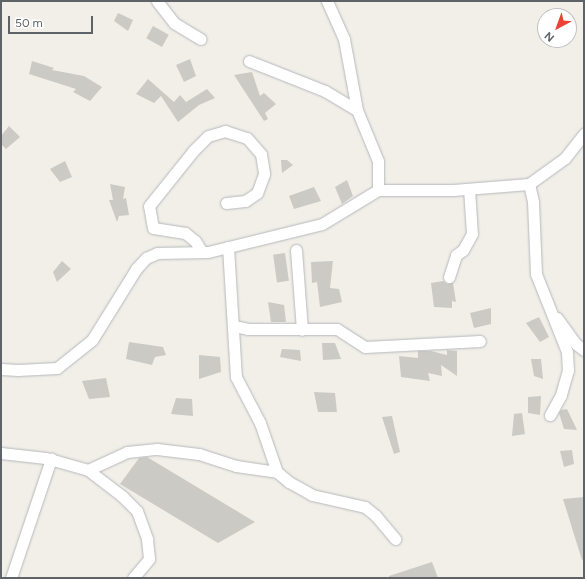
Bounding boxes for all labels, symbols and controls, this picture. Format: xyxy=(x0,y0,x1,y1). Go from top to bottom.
scale bar xyxy=(10,8,95,34)
north arrow xyxy=(537,8,577,48)
text: 50 m xyxy=(15,16,43,30)
text: N xyxy=(542,29,557,44)

